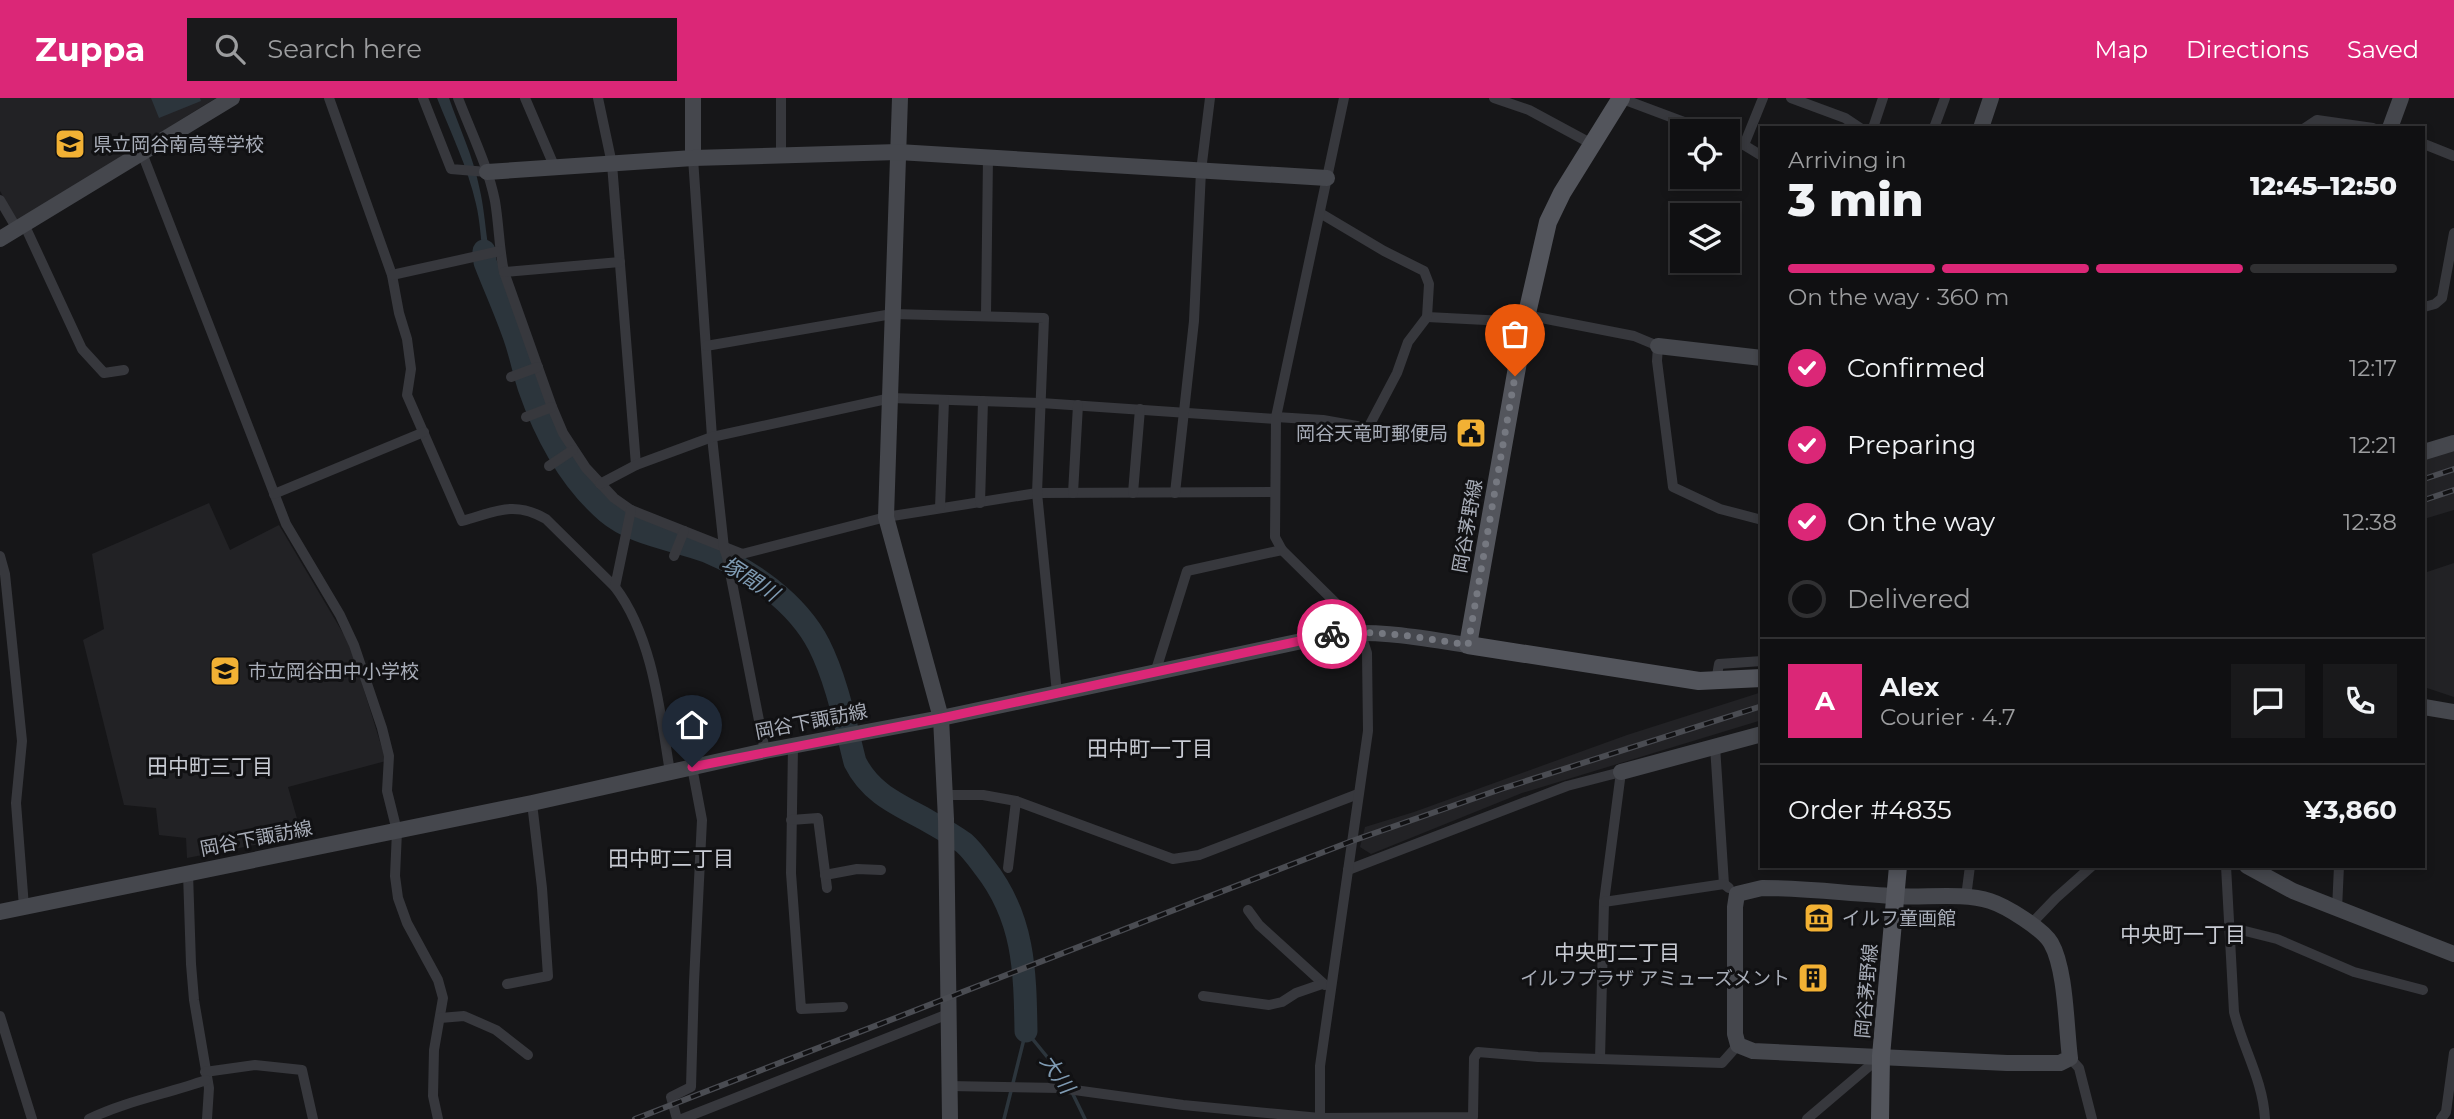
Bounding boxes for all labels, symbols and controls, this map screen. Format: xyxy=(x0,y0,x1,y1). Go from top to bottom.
search box xyxy=(187,18,677,81)
text: Zuppa xyxy=(35,29,145,69)
icon: search xyxy=(211,30,249,68)
text: Search here xyxy=(267,33,422,65)
text: Map xyxy=(2095,35,2148,64)
text: Directions xyxy=(2186,35,2309,64)
text: Saved xyxy=(2347,35,2419,64)
map controls xyxy=(1670,119,1740,273)
button: locate xyxy=(1670,119,1740,189)
school or university icon: 県立岡谷南高等学校 xyxy=(53,127,87,161)
place label: 県立岡谷南高等学校 xyxy=(93,133,264,156)
text: Arriving in xyxy=(1788,146,1907,174)
text: 12:45–12:50 xyxy=(2250,170,2397,202)
text: 3 min xyxy=(1788,171,1924,228)
button: layers xyxy=(1670,203,1740,273)
text: On the way · 360 m xyxy=(1788,283,2010,311)
pin xyxy=(1485,304,1545,376)
icon: bag xyxy=(1496,315,1534,353)
icon: check xyxy=(1788,349,1826,387)
text: Confirmed xyxy=(1847,352,1986,384)
text: 12:17 xyxy=(2349,354,2397,382)
public building icon: 岡谷天竜町郵便局 xyxy=(1454,416,1488,450)
place label: 岡谷天竜町郵便局 xyxy=(1296,422,1448,445)
icon: check xyxy=(1788,426,1826,464)
text: Preparing xyxy=(1847,429,1976,461)
text: 12:21 xyxy=(2349,431,2397,459)
street label: 岡谷茅野線 xyxy=(1448,477,1487,575)
icon: check xyxy=(1788,503,1826,541)
text: On the way xyxy=(1847,506,1995,538)
text: 12:38 xyxy=(2343,508,2397,536)
water label: 塚間川 xyxy=(717,551,785,607)
text: Delivered xyxy=(1847,583,1971,615)
courier xyxy=(1297,599,1367,669)
icon: bike xyxy=(1313,615,1351,653)
school or university icon: 市立岡谷田中小学校 xyxy=(208,654,242,688)
place label: 市立岡谷田中小学校 xyxy=(248,660,419,683)
button: chat xyxy=(2231,664,2305,738)
button: phone xyxy=(2323,664,2397,738)
text: Alex xyxy=(1880,671,1939,703)
text: A xyxy=(1815,685,1835,717)
pin xyxy=(662,695,722,767)
street label: 岡谷下諏訪線 xyxy=(753,699,869,744)
text: Courier · 4.7 xyxy=(1880,703,2016,731)
icon: home xyxy=(673,706,711,744)
district label: 田中町一丁目 xyxy=(1087,736,1213,761)
district label: 田中町三丁目 xyxy=(147,754,273,779)
text: Order #4835 xyxy=(1788,794,1952,826)
text: ¥3,860 xyxy=(2304,794,2397,826)
street label: 岡谷下諏訪線 xyxy=(198,816,314,861)
district label: 田中町二丁目 xyxy=(608,846,734,871)
museum icon: イルフ童画館 xyxy=(1802,901,1836,935)
place label: イルフ童画館 xyxy=(1842,907,1956,930)
district label: 中央町一丁目 xyxy=(2120,922,2246,947)
district label: 中央町二丁目 xyxy=(1554,940,1680,965)
street label: 岡谷茅野線 xyxy=(1851,943,1882,1039)
building icon: イルフプラザ アミューズメント xyxy=(1796,961,1830,995)
place label: イルフプラザ アミューズメント xyxy=(1520,967,1790,990)
water label: 大川 xyxy=(1035,1049,1081,1100)

